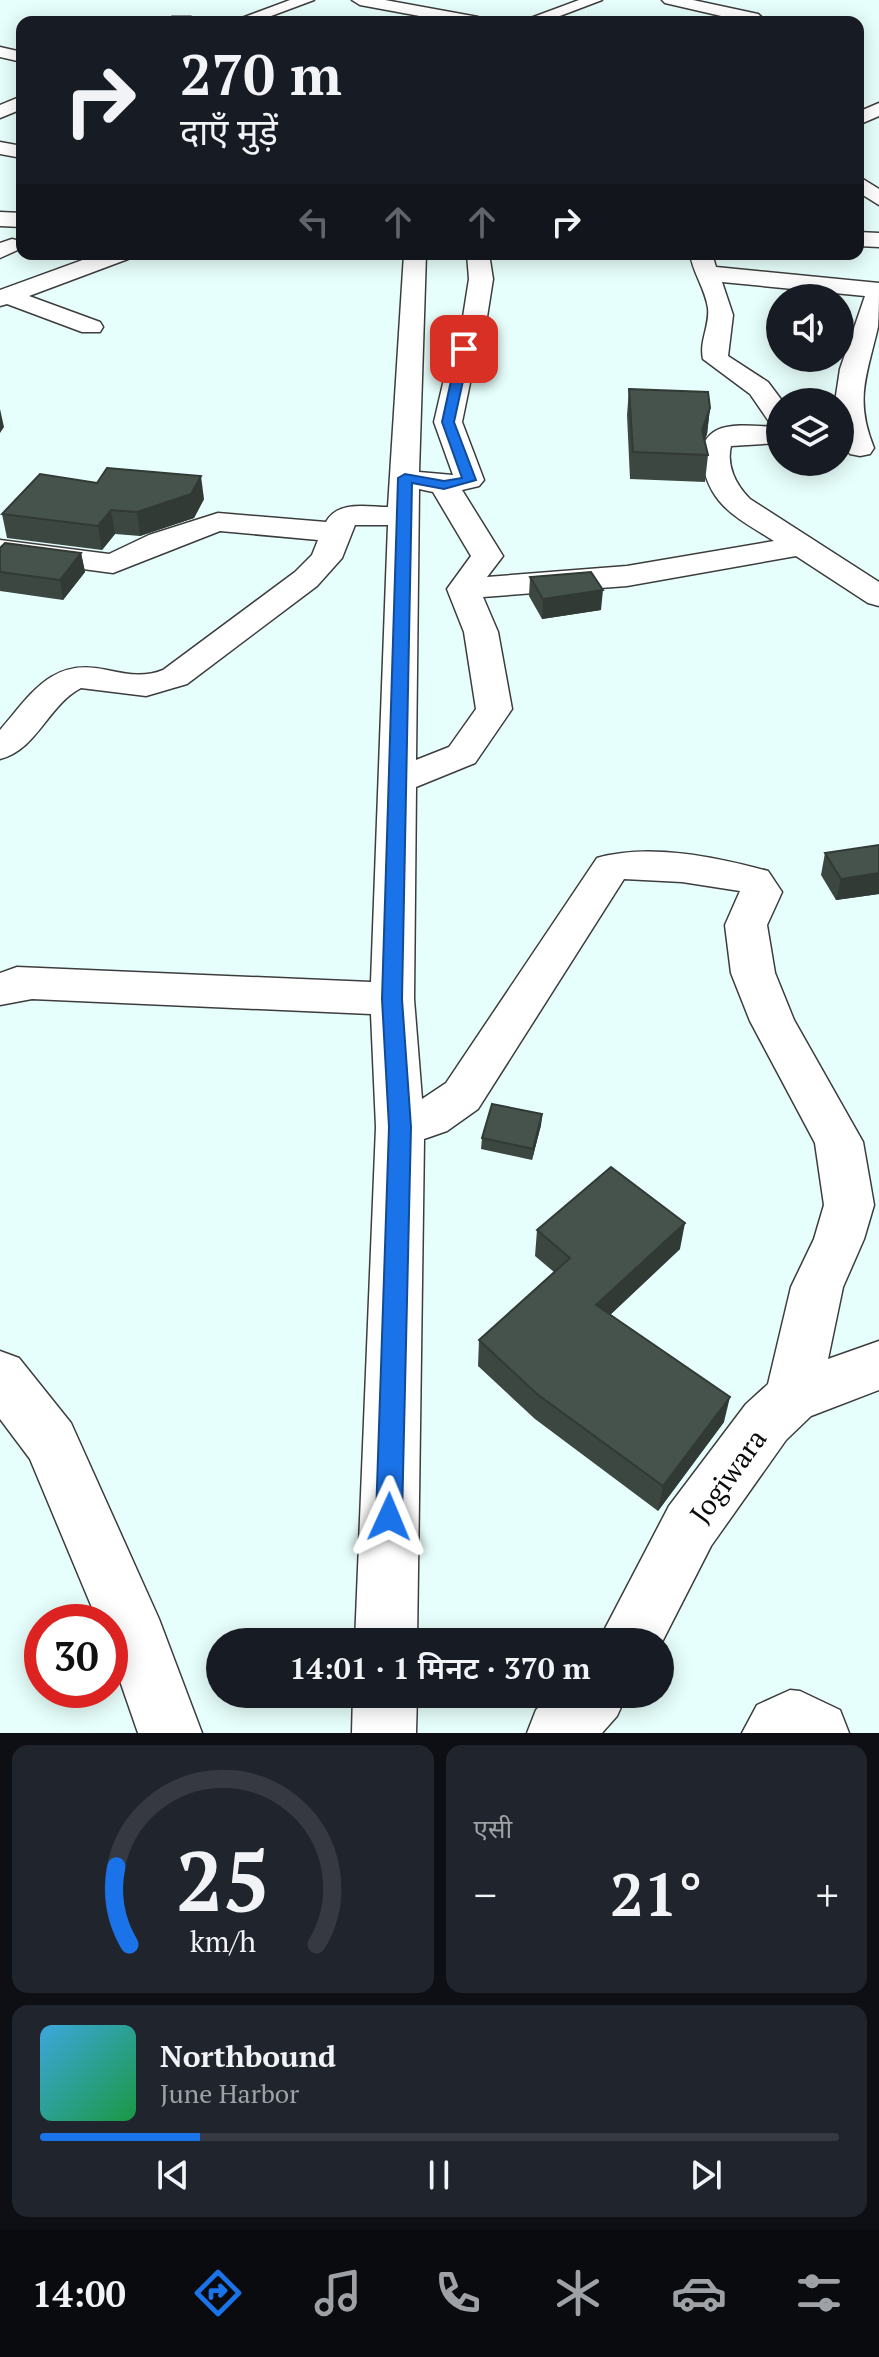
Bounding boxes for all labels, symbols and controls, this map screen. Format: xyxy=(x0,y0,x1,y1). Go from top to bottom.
text: 270 m xyxy=(180,37,342,111)
icon: right xyxy=(48,48,152,152)
text: दाएँ मुड़ें xyxy=(180,108,278,155)
icon: left xyxy=(292,200,336,244)
icon: ahead xyxy=(376,200,420,244)
icon: ahead xyxy=(460,200,504,244)
icon: right xyxy=(544,200,588,244)
map controls xyxy=(766,284,854,476)
button: sound xyxy=(766,284,854,372)
pin xyxy=(430,315,498,383)
icon: arrive xyxy=(442,327,486,371)
button: layers xyxy=(766,388,854,476)
street label: Jogiwara xyxy=(681,1421,774,1530)
position arrow xyxy=(347,1475,431,1559)
speed limit sign: 30 xyxy=(24,1604,128,1708)
text: 14:01 · 1 मिनट · 370 m xyxy=(290,1648,590,1688)
text: एसी xyxy=(474,1811,512,1845)
text: 25 xyxy=(176,1825,270,1935)
text: 21° xyxy=(610,1854,703,1933)
text: − xyxy=(474,1865,497,1924)
text: + xyxy=(816,1865,839,1924)
text: km/h xyxy=(190,1922,256,1960)
text: Northbound xyxy=(160,2036,336,2076)
text: June Harbor xyxy=(160,2076,299,2110)
icon: previous xyxy=(151,2153,195,2197)
icon: pause xyxy=(417,2153,461,2197)
icon: next xyxy=(684,2153,728,2197)
icon: directions xyxy=(190,2265,246,2321)
icon: music xyxy=(310,2265,366,2321)
icon: phone xyxy=(430,2265,486,2321)
icon: climate xyxy=(550,2265,606,2321)
icon: car xyxy=(671,2265,727,2321)
icon: filters xyxy=(791,2265,847,2321)
text: 14:00 xyxy=(32,2270,126,2317)

